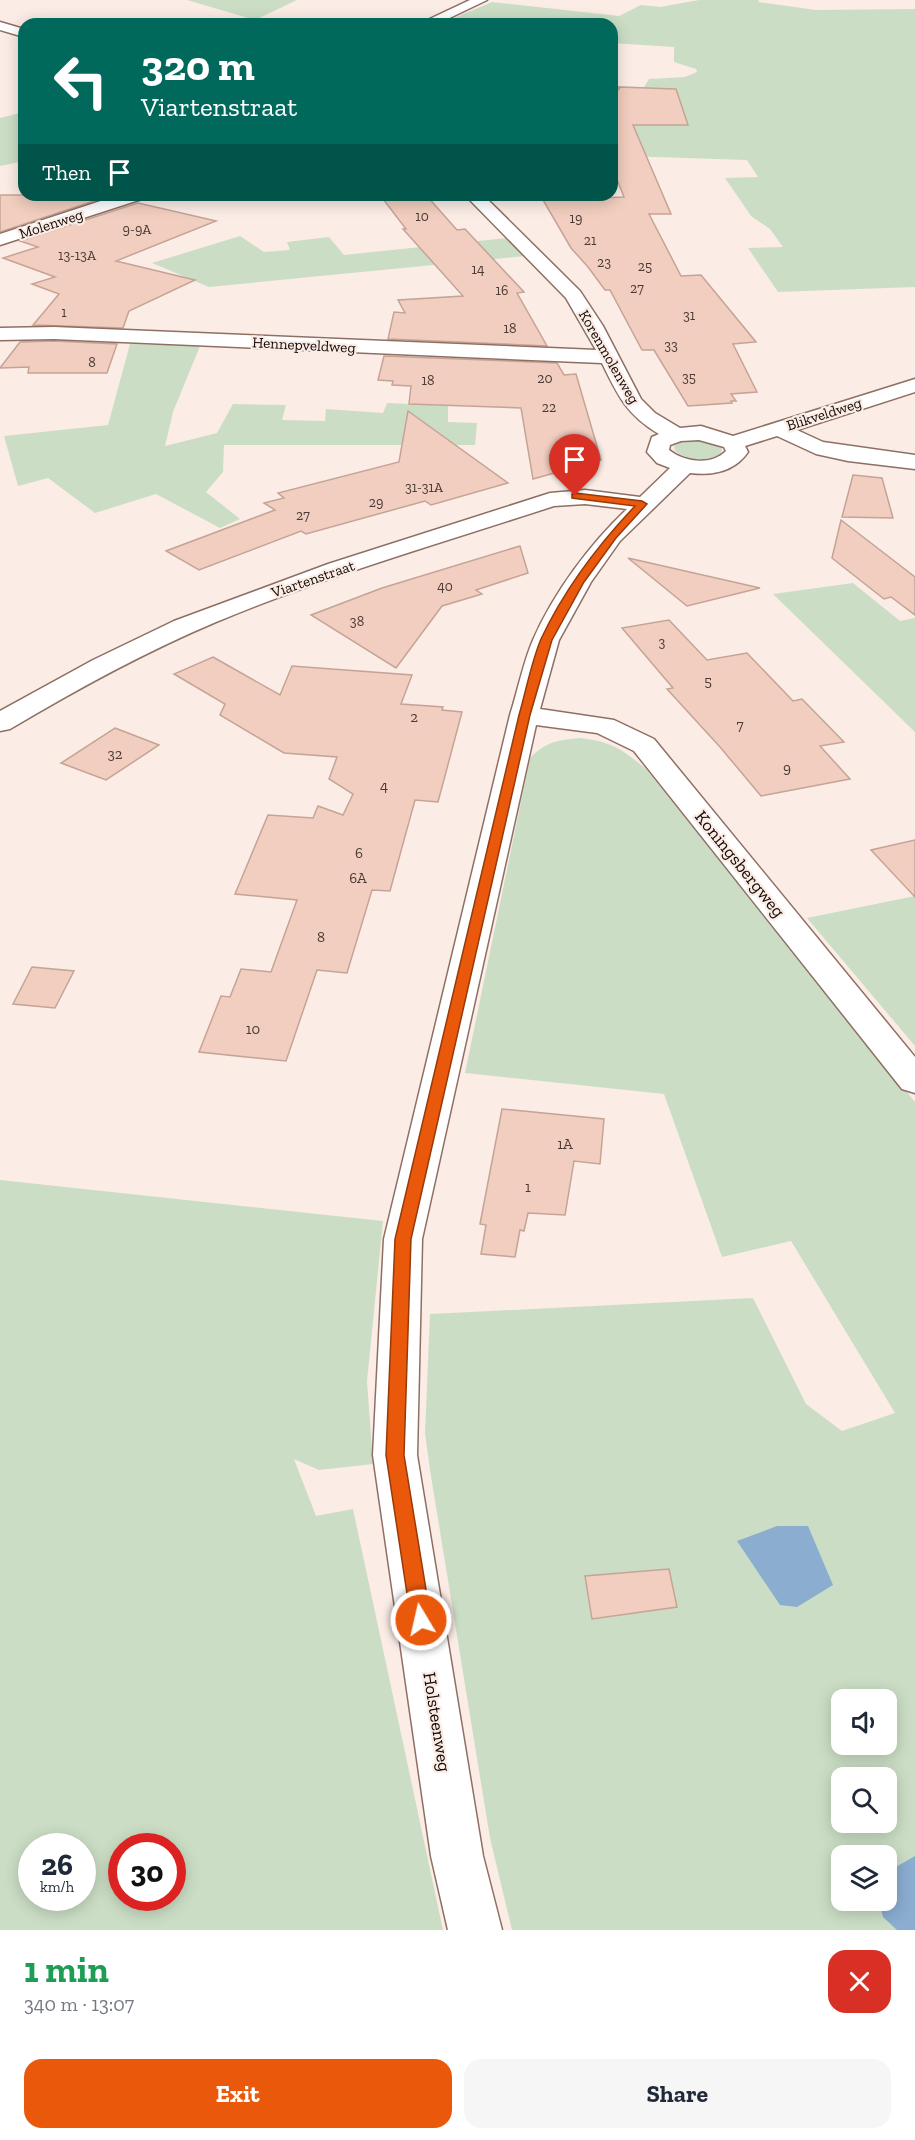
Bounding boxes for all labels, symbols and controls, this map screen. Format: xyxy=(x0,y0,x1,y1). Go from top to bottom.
text: 320 m xyxy=(141,40,255,91)
icon: left xyxy=(42,42,120,120)
text: Viartenstraat xyxy=(141,91,297,123)
icon: arrive xyxy=(103,156,136,189)
text: Then xyxy=(42,159,91,186)
street label: Molenweg xyxy=(17,205,85,243)
house number: 10 xyxy=(415,208,429,225)
house number: 19 xyxy=(570,210,582,227)
house number: 9-9A xyxy=(123,221,152,238)
house number: 21 xyxy=(584,232,597,249)
house number: 13-13A xyxy=(58,247,97,264)
house number: 23 xyxy=(597,254,611,271)
house number: 25 xyxy=(638,258,652,275)
house number: 14 xyxy=(472,261,485,278)
house number: 27 xyxy=(630,280,644,297)
house number: 16 xyxy=(496,282,508,299)
house number: 1 xyxy=(61,304,67,321)
street label: Korenmolenweg xyxy=(575,307,643,407)
house number: 31 xyxy=(683,307,696,324)
house number: 18 xyxy=(504,320,516,337)
street label: Hennepveldweg xyxy=(252,333,356,357)
house number: 33 xyxy=(664,337,678,354)
house number: 8 xyxy=(88,354,96,371)
house number: 35 xyxy=(682,369,696,386)
house number: 20 xyxy=(537,370,553,387)
house number: 18 xyxy=(422,372,434,389)
street label: Blikveldweg xyxy=(784,393,864,435)
house number: 22 xyxy=(542,399,556,416)
pin xyxy=(549,434,600,496)
icon: arrive xyxy=(558,443,591,476)
house number: 31-31A xyxy=(405,479,444,496)
house number: 29 xyxy=(369,494,383,511)
house number: 27 xyxy=(296,507,310,524)
street label: Viartenstraat xyxy=(268,556,357,602)
house number: 40 xyxy=(437,578,453,595)
house number: 38 xyxy=(350,613,364,630)
house number: 3 xyxy=(659,634,666,651)
house number: 5 xyxy=(704,672,712,690)
house number: 2 xyxy=(410,708,418,726)
house number: 7 xyxy=(736,716,744,734)
house number: 32 xyxy=(107,745,123,763)
house number: 9 xyxy=(783,759,791,777)
house number: 4 xyxy=(380,777,388,795)
street label: Koningsbergweg xyxy=(690,806,790,922)
house number: 6 xyxy=(355,844,363,862)
house number: 6A xyxy=(349,869,367,887)
house number: 8 xyxy=(317,928,325,946)
house number: 10 xyxy=(246,1020,260,1038)
house number: 1A xyxy=(557,1135,573,1153)
house number: 1 xyxy=(525,1178,531,1196)
position arrow xyxy=(389,1588,453,1652)
street label: Holsteenweg xyxy=(418,1671,456,1774)
map controls xyxy=(831,1689,897,1911)
button: sound xyxy=(831,1689,897,1755)
button: search xyxy=(831,1767,897,1833)
speed limit sign: 30 xyxy=(108,1833,186,1911)
button: layers xyxy=(831,1845,897,1911)
text: 26 xyxy=(41,1847,73,1883)
text: km/h xyxy=(40,1878,74,1896)
text: 1 min xyxy=(24,1948,109,1991)
button: close xyxy=(828,1950,891,2013)
text: 340 m · 13:07 xyxy=(24,1992,134,2016)
button: Exit xyxy=(24,2059,452,2128)
button: Share xyxy=(464,2059,891,2128)

